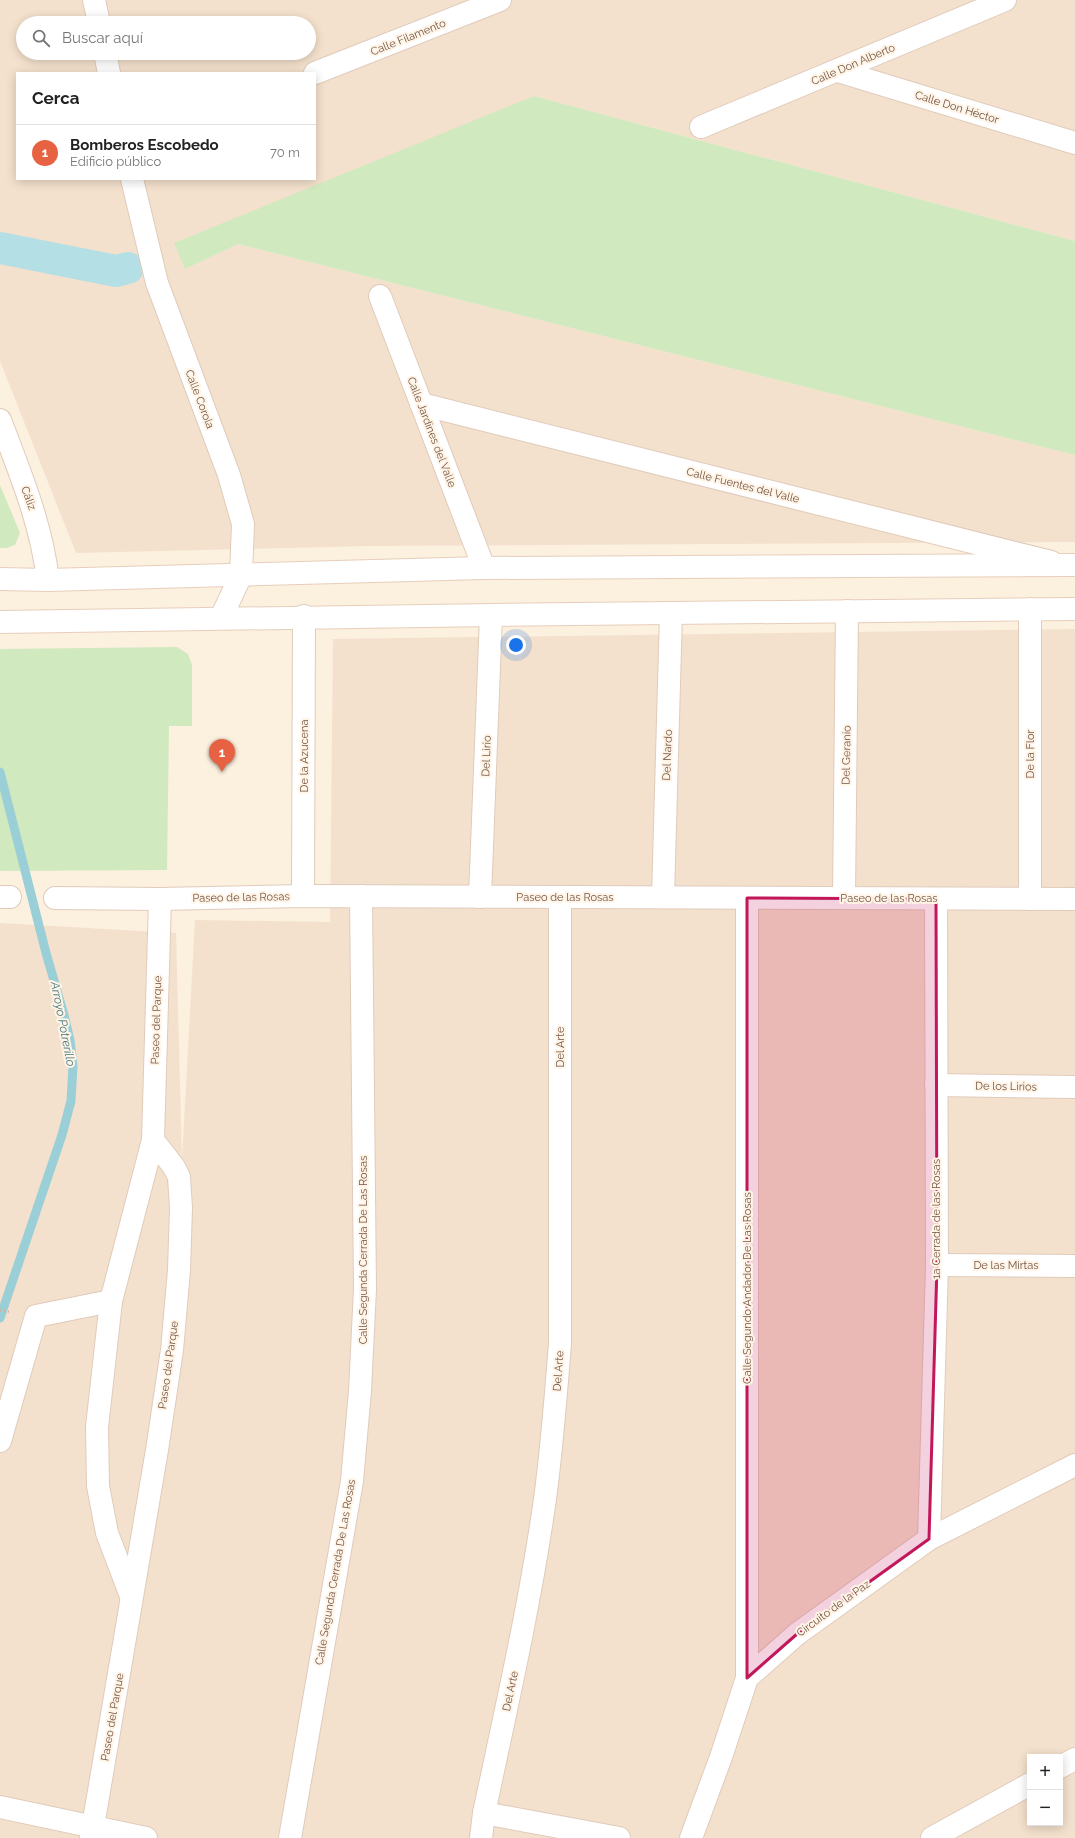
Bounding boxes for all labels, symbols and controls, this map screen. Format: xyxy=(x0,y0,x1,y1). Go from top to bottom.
search box xyxy=(16,16,316,60)
street label: Calle Filamento xyxy=(369,16,448,58)
icon: search xyxy=(30,27,52,49)
text: Buscar aquí xyxy=(62,29,143,47)
street label: Calle Don Alberto xyxy=(809,41,897,88)
text: Cerca xyxy=(32,88,80,108)
street label: Calle Don Héctor xyxy=(913,89,1000,126)
text: Bomberos Escobedo xyxy=(70,136,219,154)
text: 1 xyxy=(42,145,48,160)
text: 70 m xyxy=(270,145,300,160)
text: Edificio público xyxy=(70,154,161,169)
street label: Calle Corola xyxy=(182,368,217,430)
street label: Calle Jardines del Valle xyxy=(404,375,459,490)
street label: Calle Fuentes del Valle xyxy=(685,465,801,506)
street label: Cáliz xyxy=(18,485,39,512)
your location xyxy=(506,635,526,655)
street label: De la Azucena xyxy=(298,720,311,792)
street label: Del Geranio xyxy=(839,725,854,785)
street label: Del Nardo xyxy=(660,729,675,781)
street label: De la Flor xyxy=(1024,729,1037,778)
street label: Del Lirio xyxy=(479,735,494,777)
pin: 1 xyxy=(209,739,235,772)
street label: Paseo de las Rosas xyxy=(192,890,290,905)
street label: Paseo de las Rosas xyxy=(516,891,614,904)
street label: Paseo de las Rosas xyxy=(840,892,938,905)
street label: Paseo del Parque xyxy=(148,975,165,1065)
water label: Arroyo Potrerillo xyxy=(48,979,78,1068)
street label: Del Arte xyxy=(554,1026,567,1067)
street label: De los Lirios xyxy=(975,1079,1037,1094)
street label: Calle Segunda Cerrada De Las Rosas xyxy=(357,1156,370,1344)
street label: 1a Cerrada de las Rosas xyxy=(930,1159,943,1279)
street label: Calle Segundo Andador De Las Rosas xyxy=(741,1192,754,1384)
street label: De las Mirtas xyxy=(973,1259,1039,1272)
street label: Paseo del Parque xyxy=(156,1320,181,1410)
street label: Del Arte xyxy=(551,1350,566,1392)
street label: Calle Segunda Cerrada De Las Rosas xyxy=(313,1478,358,1666)
street label: Circuito de la Paz xyxy=(794,1577,873,1639)
street label: Del Arte xyxy=(500,1669,521,1712)
street label: Paseo del Parque xyxy=(98,1672,127,1762)
map controls xyxy=(1027,1754,1063,1826)
button: + xyxy=(1027,1754,1063,1790)
button: − xyxy=(1027,1790,1063,1826)

